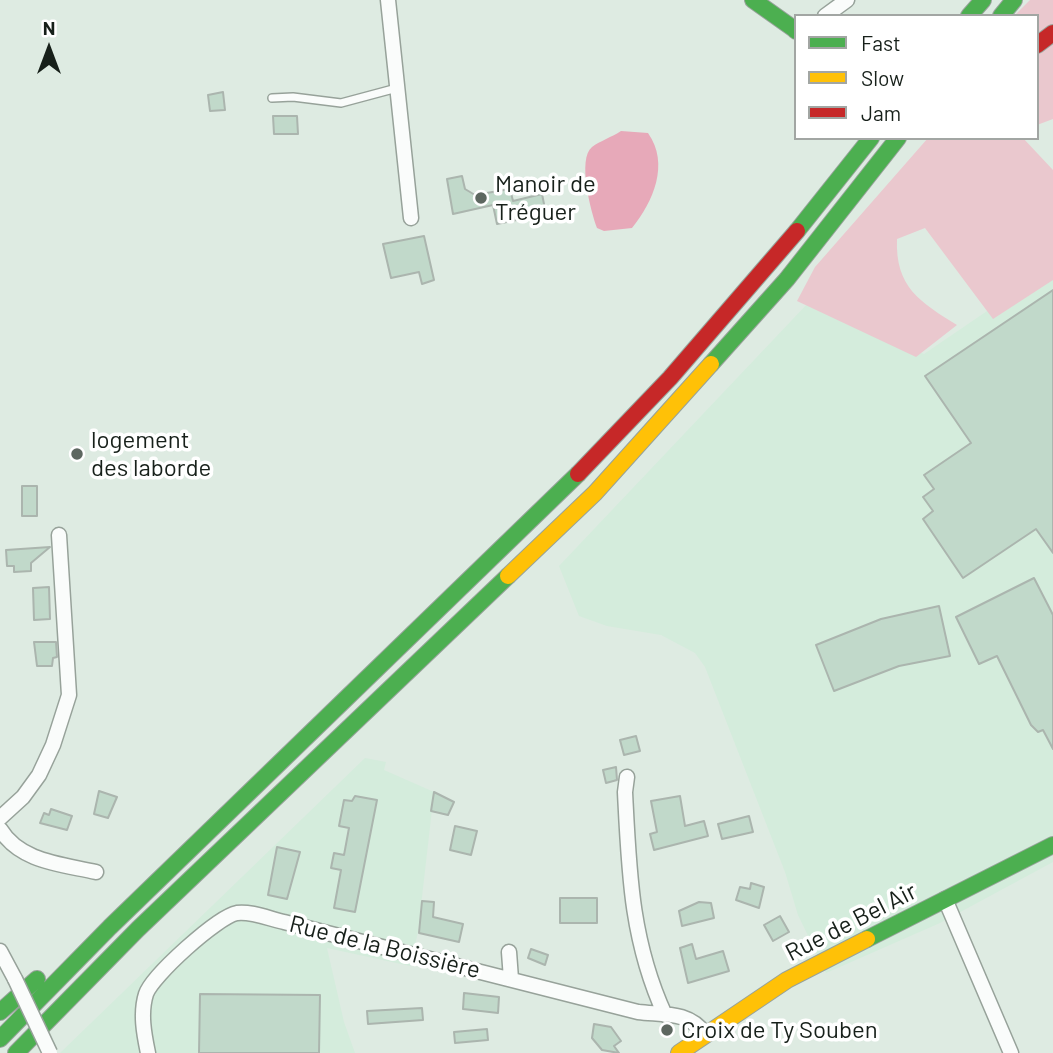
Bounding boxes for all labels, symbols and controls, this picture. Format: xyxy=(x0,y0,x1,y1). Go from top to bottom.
north arrow xyxy=(14,14,84,84)
legend xyxy=(794,14,1039,140)
text: N xyxy=(43,16,55,39)
text: Fast xyxy=(861,30,901,55)
text: Slow xyxy=(861,65,904,90)
text: Jam xyxy=(861,100,901,125)
place label: Manoir de Tréguer xyxy=(495,170,596,226)
marker: Manoir de Tréguer xyxy=(473,190,489,206)
place label: logement des laborde xyxy=(91,426,211,482)
marker: logement des laborde xyxy=(69,446,85,462)
street label: Rue de Bel Air xyxy=(781,877,921,967)
street label: Rue de la Boissière xyxy=(287,909,483,985)
place label: Croix de Ty Souben xyxy=(681,1016,878,1044)
marker: Croix de Ty Souben xyxy=(659,1022,675,1038)

